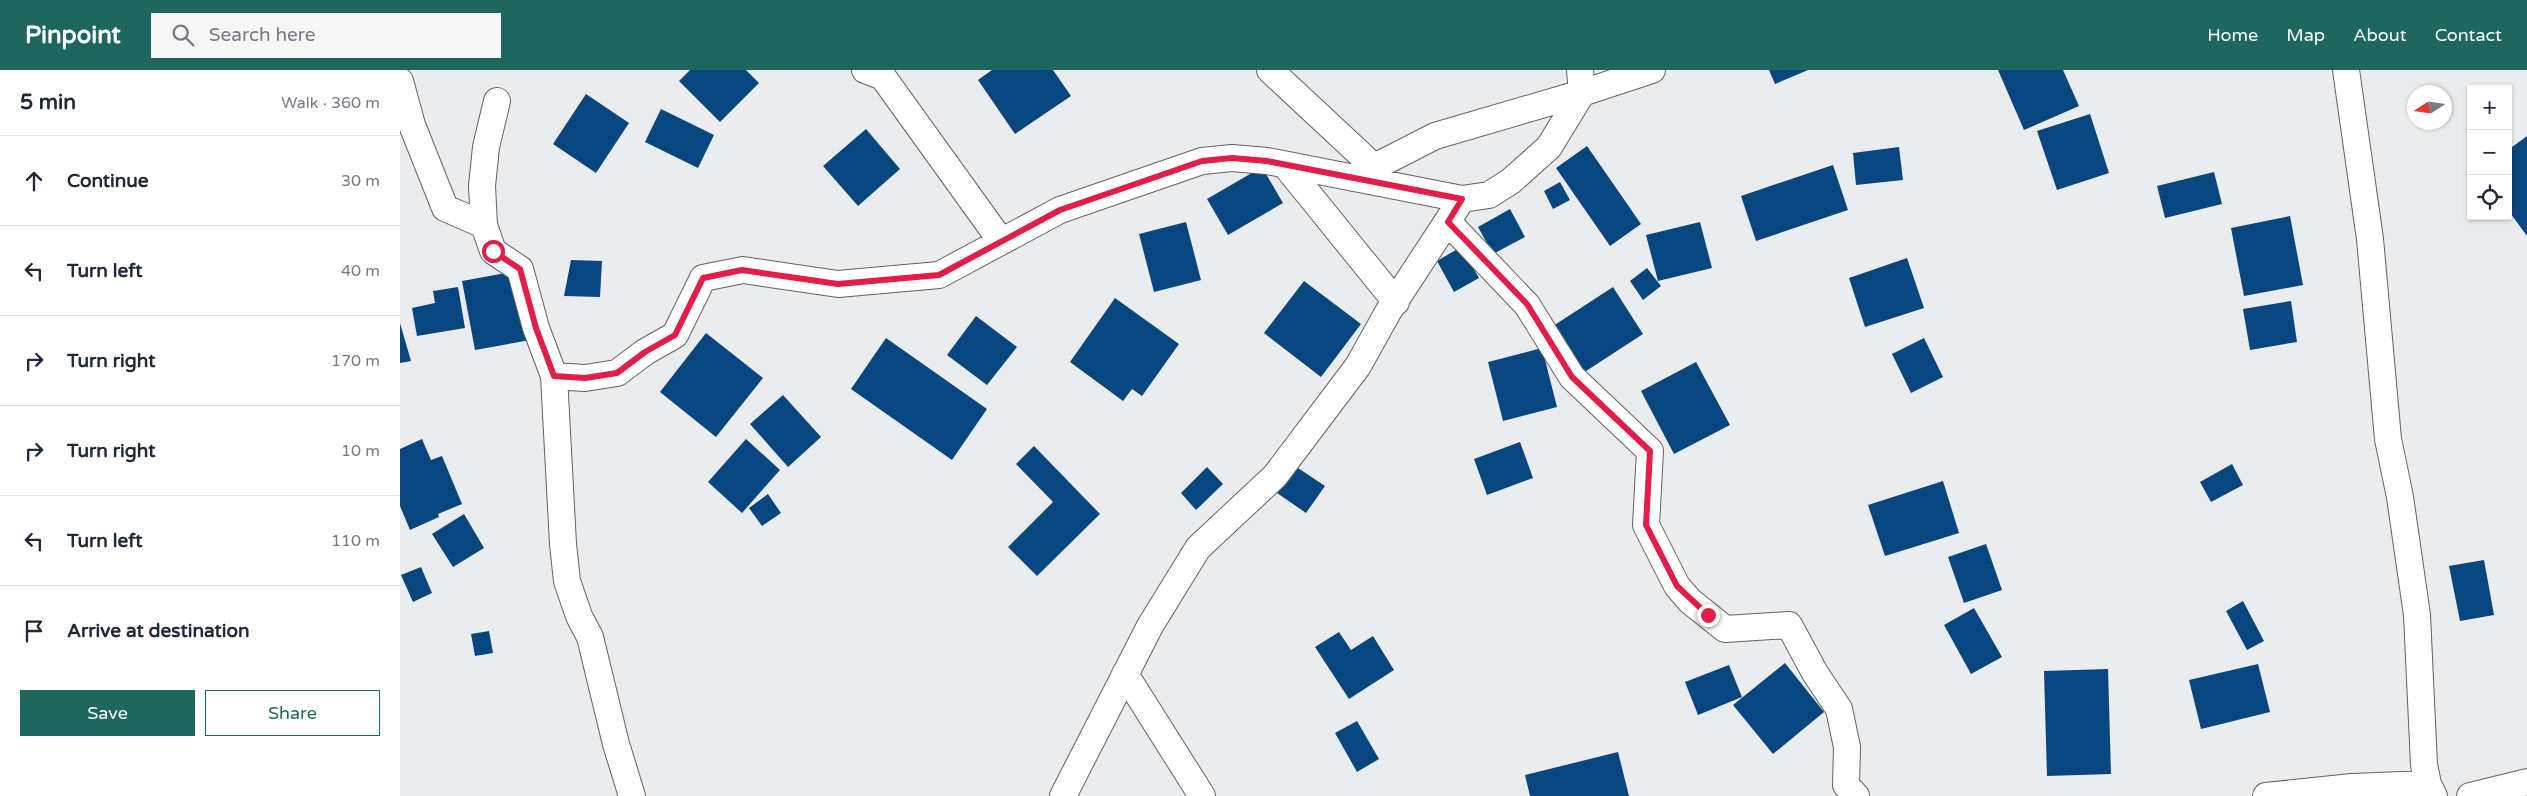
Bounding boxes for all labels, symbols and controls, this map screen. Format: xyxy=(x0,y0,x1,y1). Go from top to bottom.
search box xyxy=(151,13,501,58)
text: Pinpoint xyxy=(25,21,121,50)
icon: search xyxy=(169,21,197,49)
text: Search here xyxy=(209,24,316,46)
text: Home xyxy=(2207,24,2258,46)
text: Map xyxy=(2286,24,2325,46)
text: About xyxy=(2353,24,2407,46)
text: Contact xyxy=(2435,24,2502,46)
north arrow xyxy=(2407,85,2452,130)
map controls xyxy=(2467,85,2512,220)
button: + xyxy=(2467,85,2512,130)
text: 5 min xyxy=(20,90,76,115)
text: Walk · 360 m xyxy=(281,93,380,113)
button: − xyxy=(2467,130,2512,175)
icon: ahead xyxy=(20,167,48,195)
text: Continue xyxy=(67,170,149,192)
text: 30 m xyxy=(341,171,380,191)
button: locate xyxy=(2467,175,2512,220)
route start xyxy=(482,240,505,263)
icon: left xyxy=(20,257,48,285)
text: Turn left xyxy=(67,260,143,282)
text: 40 m xyxy=(341,261,380,281)
icon: right xyxy=(20,347,48,375)
text: Turn right xyxy=(67,350,155,372)
text: 170 m xyxy=(331,351,380,371)
icon: right xyxy=(20,437,48,465)
text: Turn right xyxy=(67,440,155,462)
text: 10 m xyxy=(341,441,380,461)
icon: left xyxy=(20,527,48,555)
text: Turn left xyxy=(67,530,143,552)
text: 110 m xyxy=(331,531,380,551)
route end xyxy=(1697,604,1720,627)
icon: arrive xyxy=(20,617,48,645)
text: Arrive at destination xyxy=(67,620,250,642)
button: Save xyxy=(20,690,195,736)
button: Share xyxy=(205,690,380,736)

